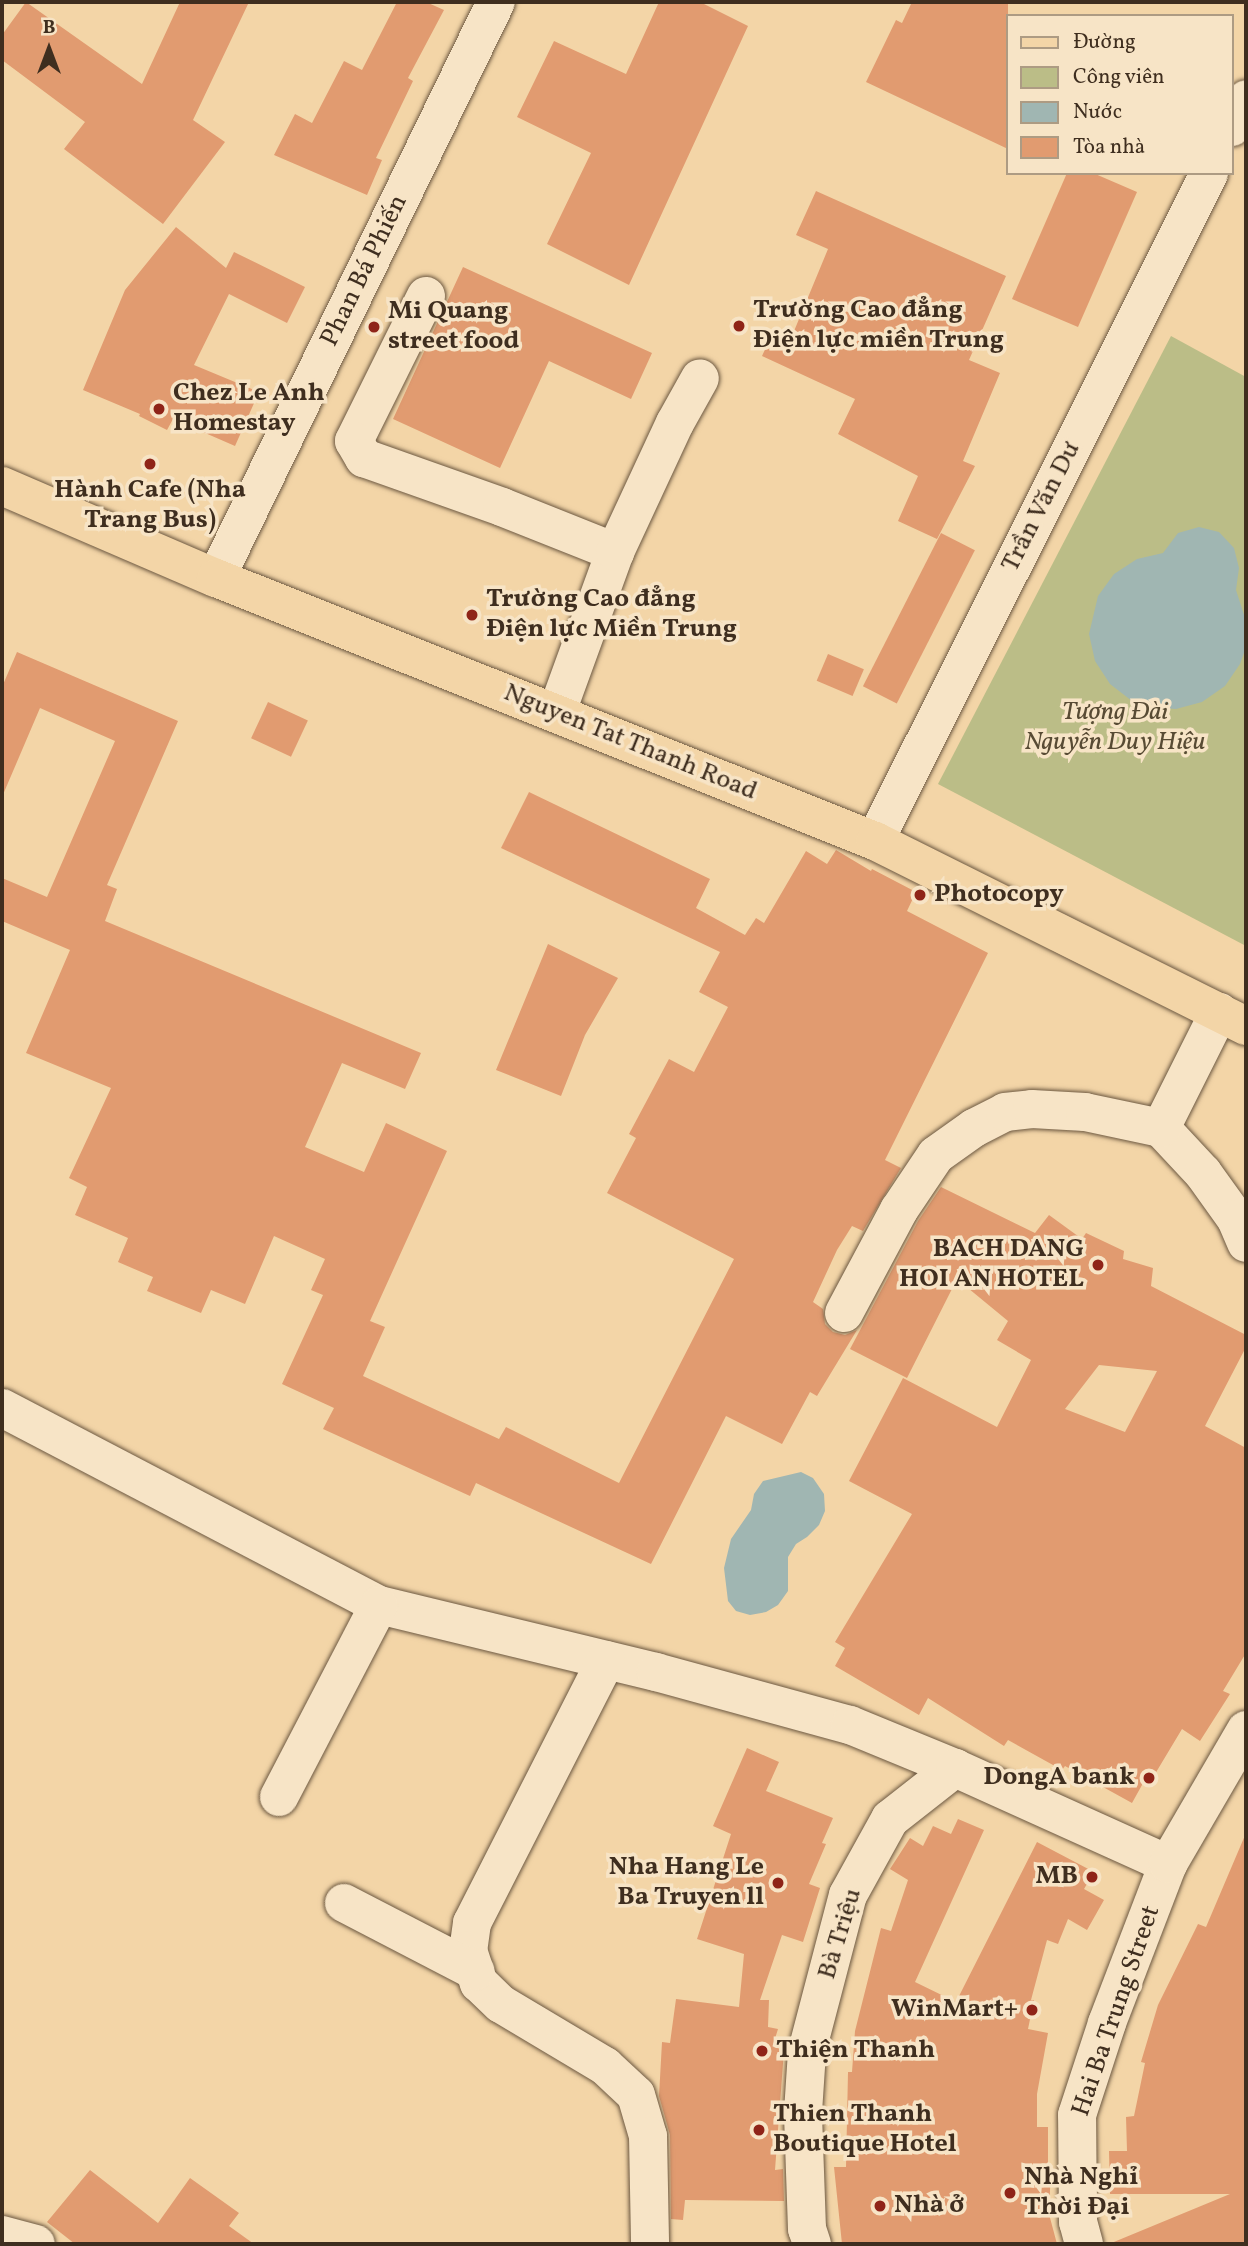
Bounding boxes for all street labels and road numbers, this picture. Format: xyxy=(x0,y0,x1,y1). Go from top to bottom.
street label: Phan Bá Phiến xyxy=(315,190,415,352)
street label: Trần Văn Dư xyxy=(996,436,1088,578)
street label: Nguyen Tat Thanh Road xyxy=(498,678,762,808)
street label: Bà Triệu xyxy=(812,1884,870,1984)
street label: Hai Ba Trung Street xyxy=(1066,1901,1168,2121)

